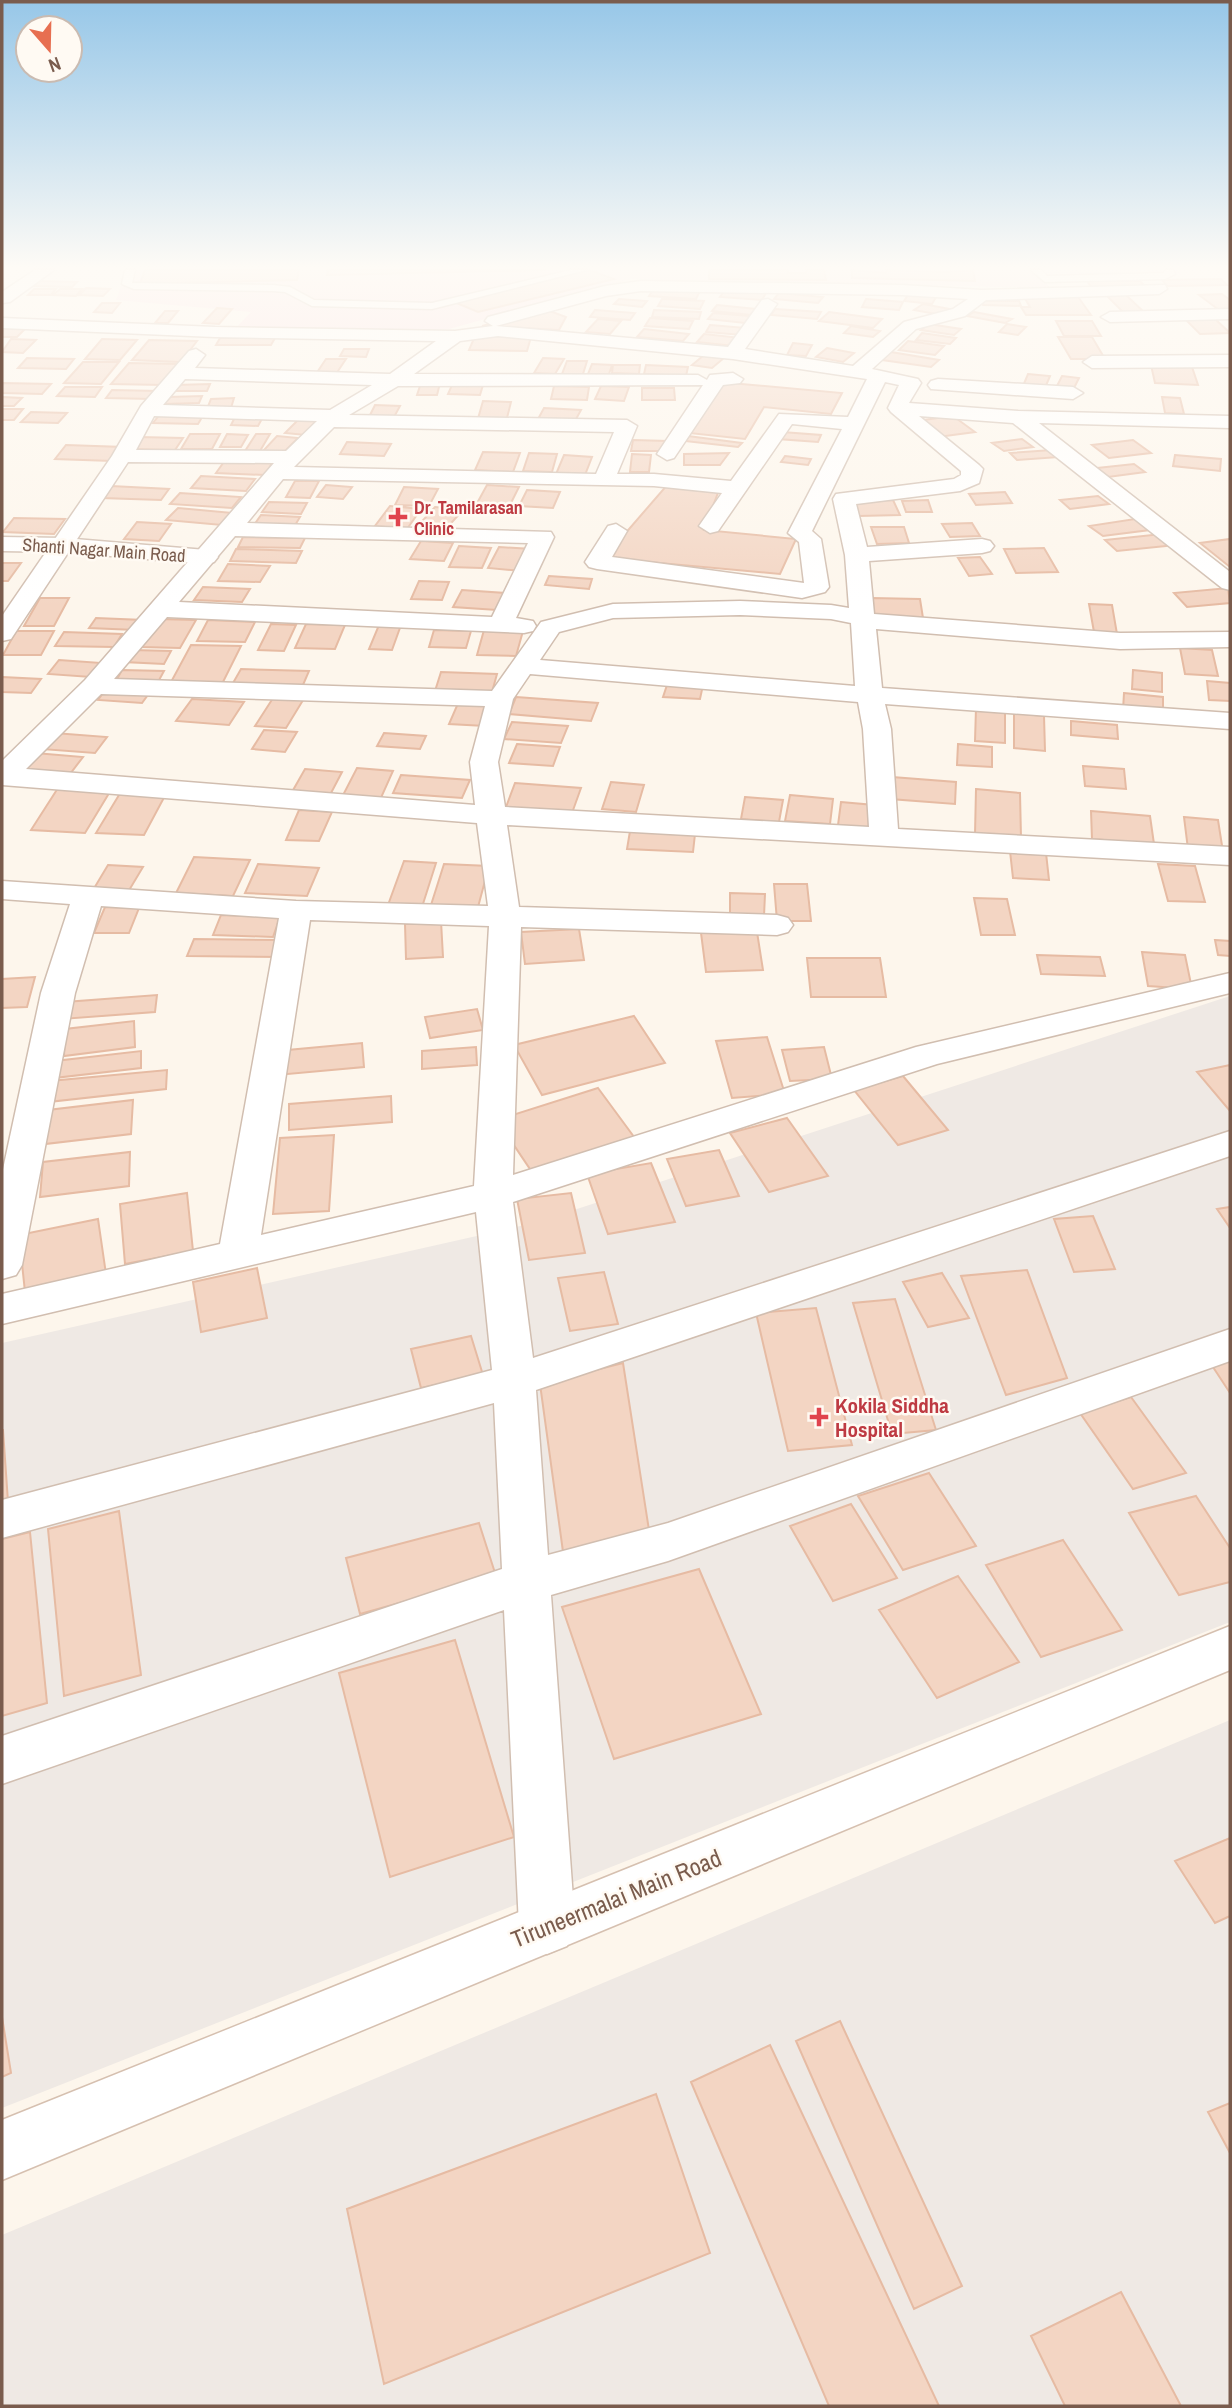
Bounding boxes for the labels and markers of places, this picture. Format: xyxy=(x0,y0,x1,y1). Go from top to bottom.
place label: Dr. Tamilarasan Clinic xyxy=(414,495,523,541)
marker: Dr. Tamilarasan Clinic xyxy=(388,507,408,527)
place label: Kokila Siddha Hospital xyxy=(835,1391,949,1444)
marker: Kokila Siddha Hospital xyxy=(809,1407,829,1427)

